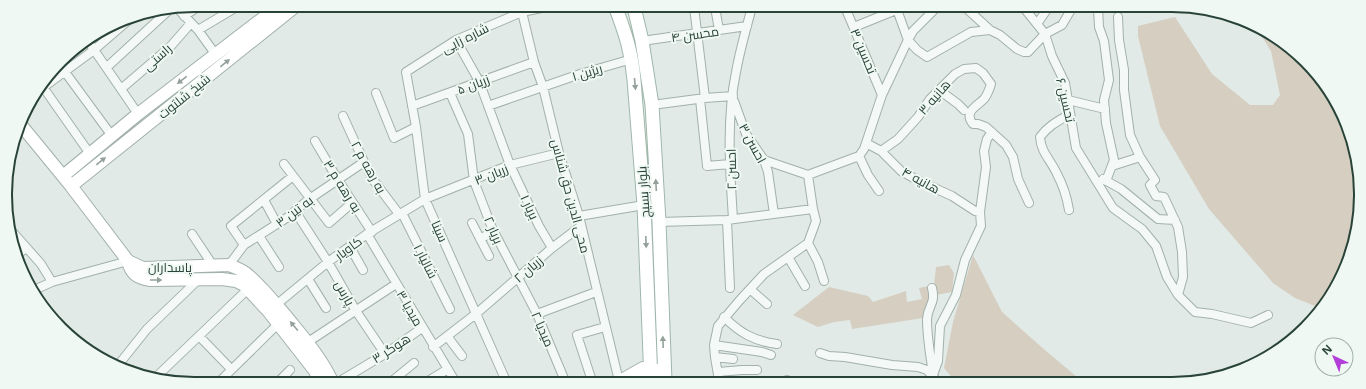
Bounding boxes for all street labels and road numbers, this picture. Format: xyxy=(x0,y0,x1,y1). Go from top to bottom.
street label: شاره زایی xyxy=(438,18,492,58)
street label: محسن ۴ xyxy=(670,22,720,46)
street label: تحسین ۳ xyxy=(846,26,882,77)
street label: راستی xyxy=(139,39,175,75)
street label: ریژین ۱ xyxy=(570,59,604,85)
street label: شیخ شلتوت xyxy=(154,69,214,123)
street label: زریان ۵ xyxy=(454,70,492,98)
street label: هانیه ۳ xyxy=(914,76,954,118)
street label: تحسین ۶ xyxy=(1052,76,1080,124)
street label: احسن ۳ xyxy=(735,120,771,166)
street label: محی الدین حق شناس xyxy=(547,137,595,255)
street label: به رهه م ۲ xyxy=(346,138,391,197)
street label: احسن ۲ xyxy=(722,148,740,190)
street label: به رهه م ۳ xyxy=(319,156,366,216)
street label: زریان ۳ xyxy=(471,159,511,189)
street label: هانیه ۴ xyxy=(899,162,943,198)
street label: بلوار بسیج xyxy=(632,165,654,219)
street label: به تین ۳ xyxy=(271,191,317,231)
street label: بریار ۱ xyxy=(516,192,544,222)
street label: بریار ۲ xyxy=(480,213,508,247)
street label: سینا xyxy=(427,217,453,245)
street label: کاویار xyxy=(330,232,365,265)
street label: شالیار ۱ xyxy=(410,241,442,281)
street label: زریان ۲ xyxy=(510,251,546,287)
street label: پاسداران xyxy=(148,258,193,277)
street label: پارس xyxy=(330,277,360,310)
street label: میدیا ۳ xyxy=(393,287,427,329)
street label: میدیا ۲ xyxy=(527,309,559,349)
street label: هوگر ۳ xyxy=(368,329,414,367)

